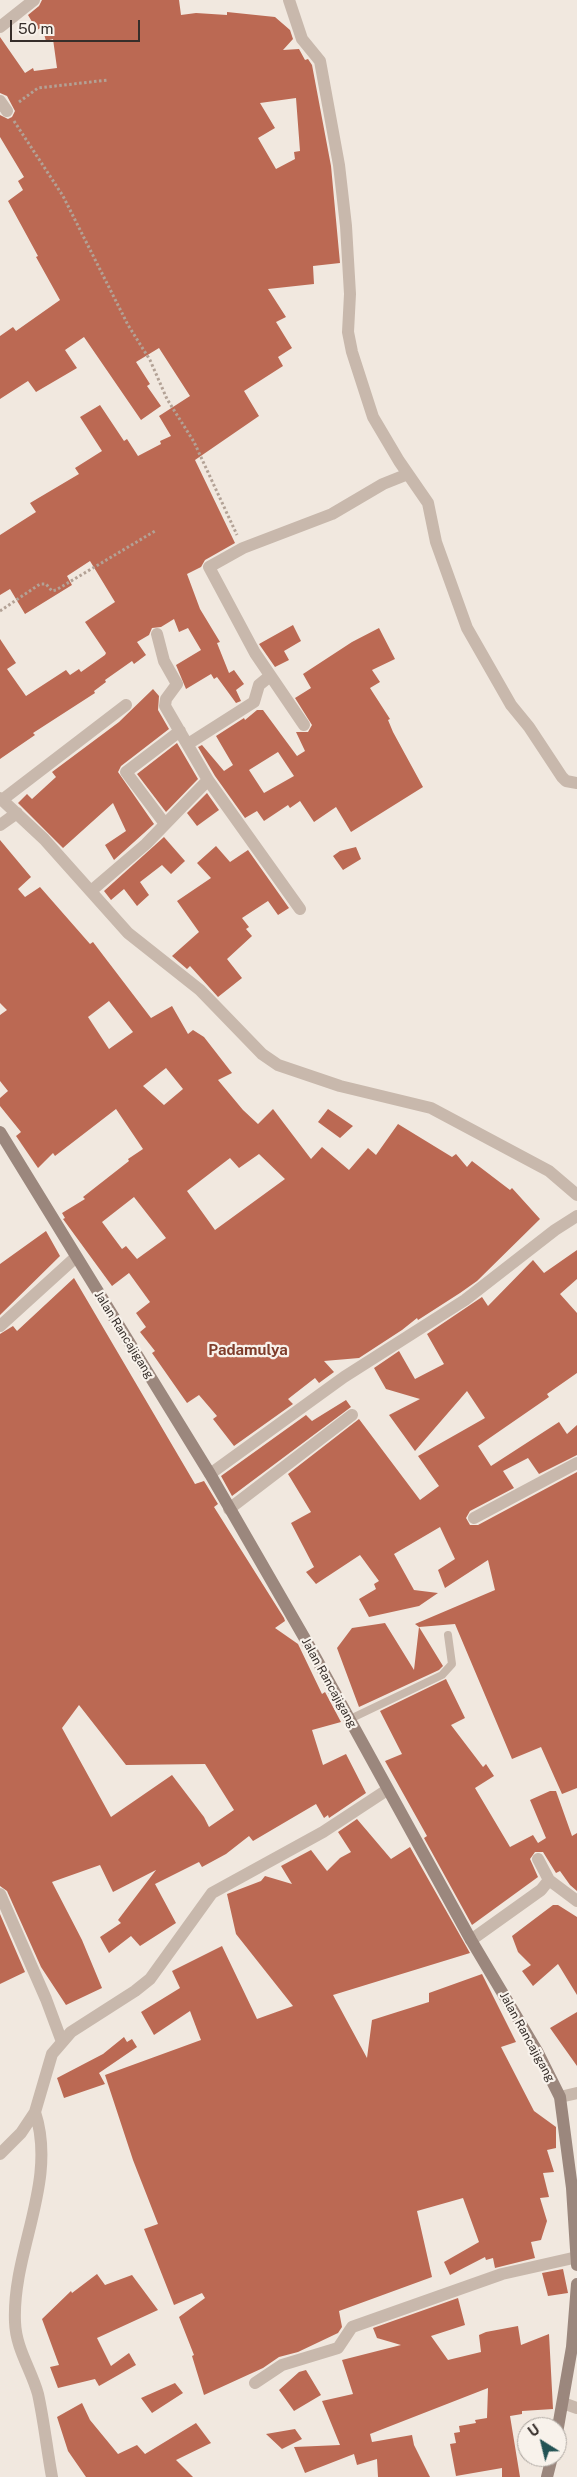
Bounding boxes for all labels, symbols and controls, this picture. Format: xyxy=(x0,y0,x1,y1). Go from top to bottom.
scale bar xyxy=(12,10,142,42)
text: 50 m xyxy=(18,20,53,37)
street label: Jalan Rancajigang xyxy=(91,1289,157,1381)
district label: Padamulya xyxy=(208,1341,288,1359)
street label: Jalan Rancajigang xyxy=(298,1636,360,1730)
street label: Jalan Rancajigang xyxy=(496,1990,558,2084)
north arrow xyxy=(517,2417,567,2467)
text: U xyxy=(525,2421,543,2440)

